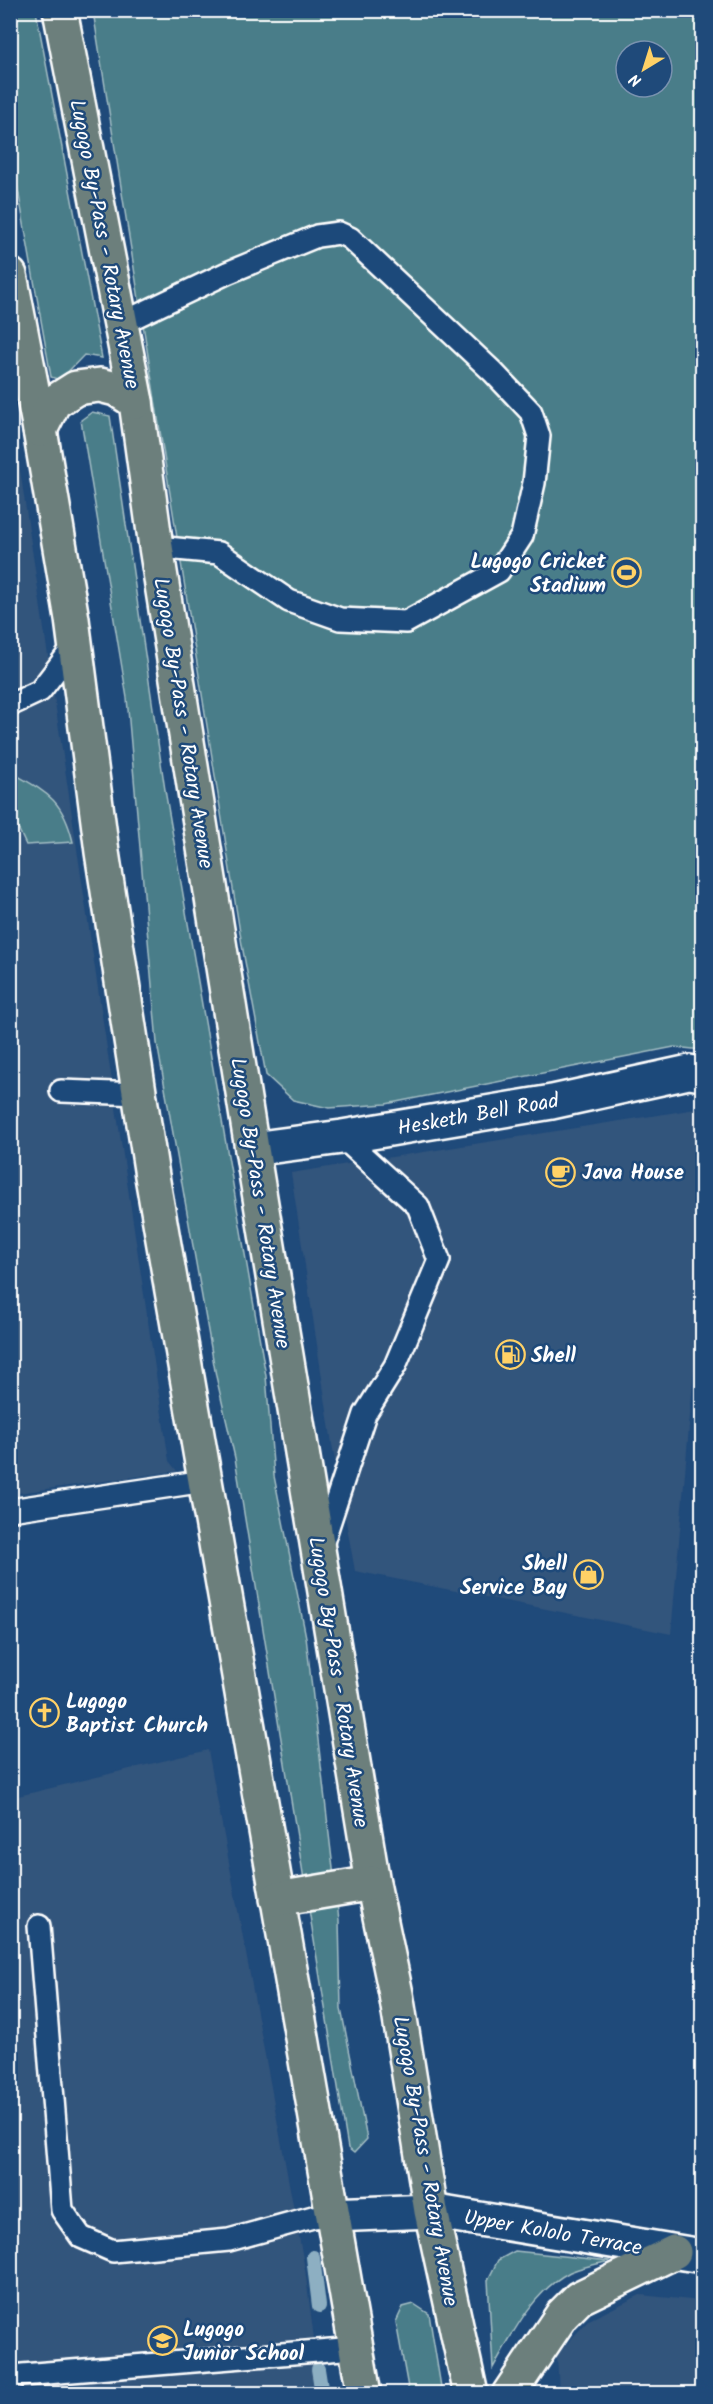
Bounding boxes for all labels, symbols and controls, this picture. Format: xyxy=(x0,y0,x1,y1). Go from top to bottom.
north arrow xyxy=(614,39,674,99)
text: N xyxy=(624,67,647,93)
street label: Lugogo By-Pass - Rotary Avenue xyxy=(59,97,148,392)
place label: Lugogo Cricket Stadium xyxy=(471,546,607,603)
sports icon: Lugogo Cricket Stadium xyxy=(611,557,643,589)
street label: Lugogo By-Pass - Rotary Avenue xyxy=(143,575,222,872)
street label: Lugogo By-Pass - Rotary Avenue xyxy=(220,1055,299,1352)
street label: Hesketh Bell Road xyxy=(395,1085,562,1146)
cafe icon: Java House xyxy=(545,1156,577,1188)
place label: Java House xyxy=(582,1157,684,1190)
fuel station icon: Shell xyxy=(494,1339,526,1371)
place label: Shell xyxy=(531,1340,576,1373)
street label: Lugogo By-Pass - Rotary Avenue xyxy=(298,1534,377,1831)
place label: Shell Service Bay xyxy=(460,1548,567,1605)
shop icon: Shell Service Bay xyxy=(572,1559,604,1591)
place label: Lugogo Baptist Church xyxy=(66,1686,208,1743)
church icon: Lugogo Baptist Church xyxy=(29,1697,61,1729)
street label: Lugogo By-Pass - Rotary Avenue xyxy=(383,2013,466,2310)
street label: Upper Kololo Terrace xyxy=(461,2202,645,2265)
place label: Lugogo Junior School xyxy=(183,2314,305,2371)
school or university icon: Lugogo Junior School xyxy=(146,2325,178,2357)

